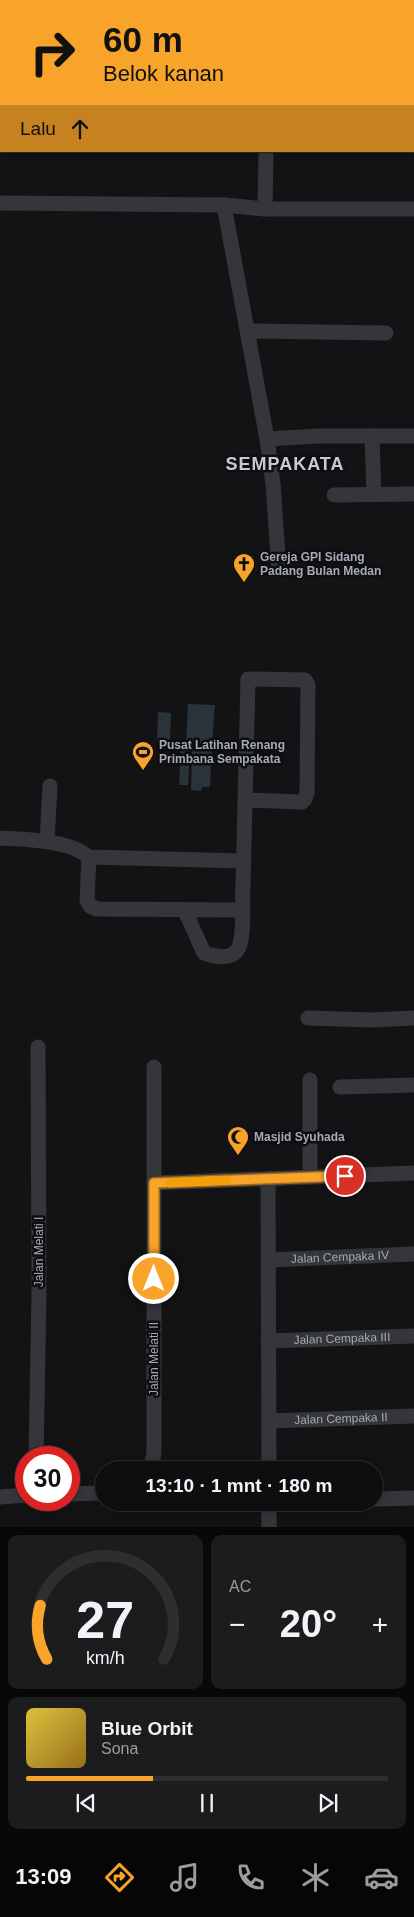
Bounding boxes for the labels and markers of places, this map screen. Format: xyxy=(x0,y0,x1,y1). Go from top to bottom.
place label: Gereja GPI Sidang Padang Bulan Medan xyxy=(260,550,381,578)
church icon: Gereja GPI Sidang Padang Bulan Medan xyxy=(232,552,256,583)
place label: Pusat Latihan Renang Primbana Sempakata xyxy=(159,738,285,766)
sports icon: Pusat Latihan Renang Primbana Sempakata xyxy=(131,740,155,771)
mosque icon: Masjid Syuhada xyxy=(226,1125,250,1156)
place label: Masjid Syuhada xyxy=(254,1130,345,1144)
pin xyxy=(324,1155,366,1197)

